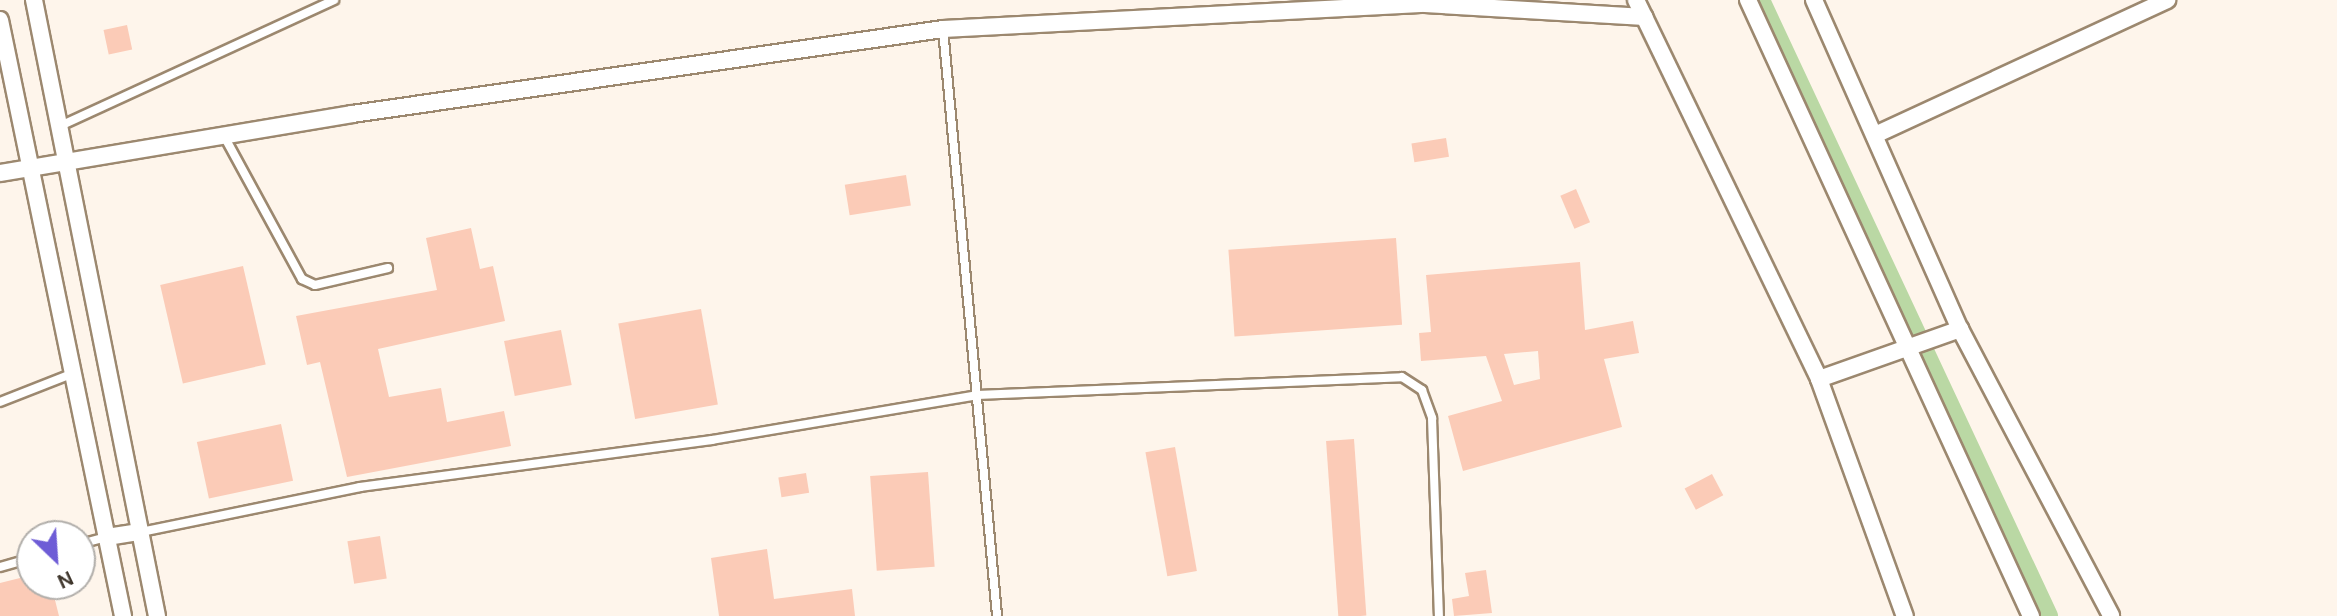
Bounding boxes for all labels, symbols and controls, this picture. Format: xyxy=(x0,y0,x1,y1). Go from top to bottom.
north arrow xyxy=(16,520,96,600)
text: N xyxy=(53,565,78,595)

